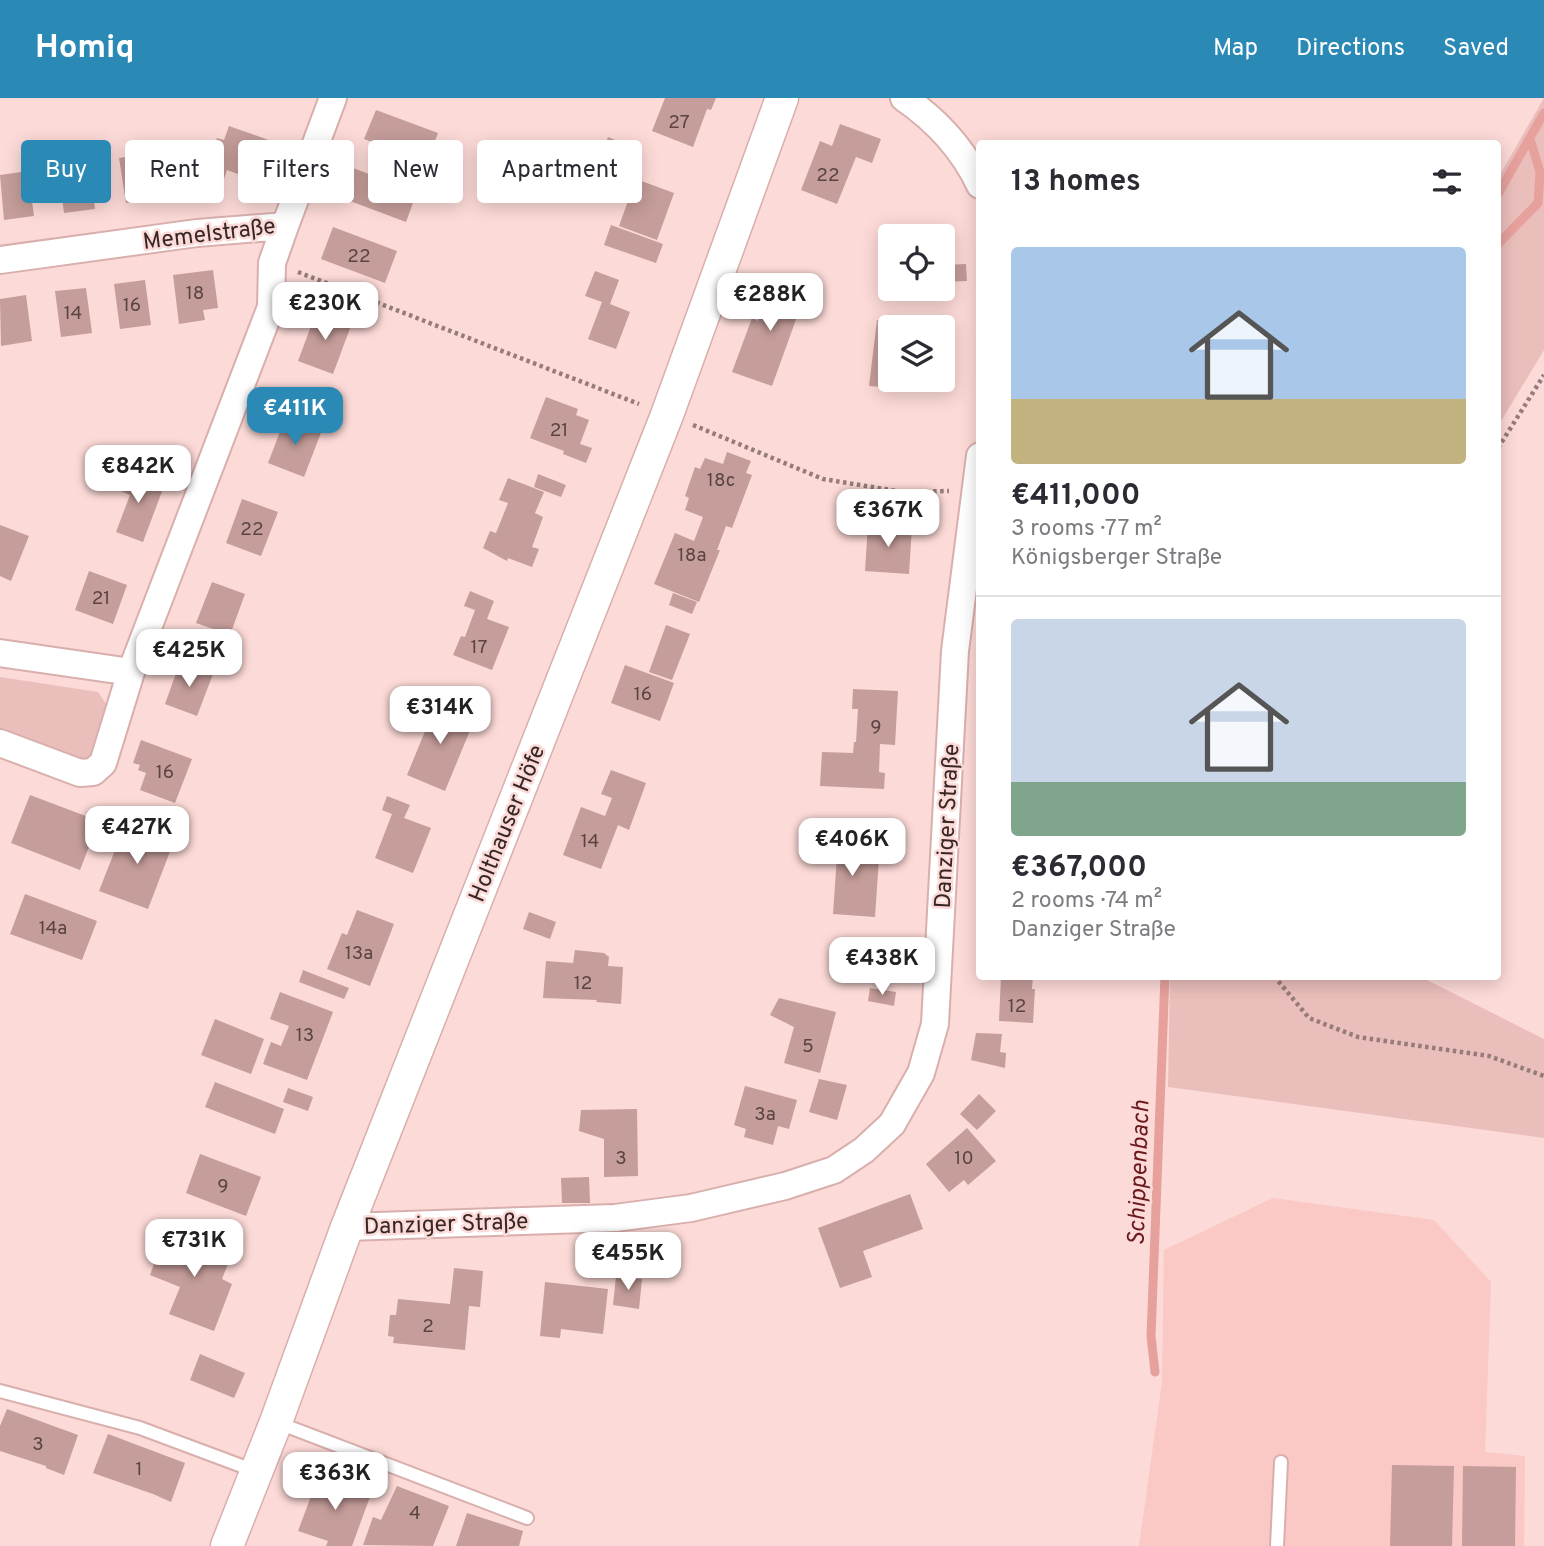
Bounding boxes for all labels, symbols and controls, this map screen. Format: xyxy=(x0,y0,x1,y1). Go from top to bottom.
text: Homiq xyxy=(35,28,135,70)
text: Map xyxy=(1213,34,1258,64)
text: Directions xyxy=(1296,34,1405,64)
text: Saved xyxy=(1443,34,1509,64)
house number: 27 xyxy=(668,111,690,135)
chip: Buy xyxy=(21,140,111,203)
chip: Rent xyxy=(125,140,224,203)
chip: Filters xyxy=(238,140,354,203)
chip: New xyxy=(368,140,463,203)
chip: Apartment xyxy=(477,140,642,203)
icon: filters xyxy=(1428,163,1466,201)
house number: 22 xyxy=(816,164,840,188)
text: 13 homes xyxy=(1011,164,1141,201)
street label: Memelstraße xyxy=(141,213,277,258)
map controls xyxy=(878,224,955,392)
button: locate xyxy=(878,224,955,301)
house number: 22 xyxy=(347,245,371,269)
pin: €288K xyxy=(721,274,819,333)
text: €288K xyxy=(733,281,807,310)
house number: 18 xyxy=(186,282,204,306)
pin: €230K xyxy=(276,282,374,342)
text: €230K xyxy=(288,290,362,319)
icon: home xyxy=(1176,292,1302,418)
house number: 16 xyxy=(123,294,141,318)
house number: 14 xyxy=(64,302,82,326)
button: layers xyxy=(878,315,955,392)
pin: €411K xyxy=(246,388,344,447)
text: €411K xyxy=(263,395,327,424)
house number: 21 xyxy=(550,419,568,443)
pin: €842K xyxy=(89,446,187,505)
text: €842K xyxy=(101,453,175,482)
house number: 18c xyxy=(707,469,735,493)
text: €411,000 xyxy=(1011,478,1141,515)
pin: €367K xyxy=(839,490,937,549)
text: €367K xyxy=(852,497,924,526)
text: 3 rooms · 77 m² xyxy=(1011,515,1162,544)
house number: 22 xyxy=(240,518,264,542)
house number: 18a xyxy=(678,544,706,568)
text: Königsberger Straße xyxy=(1011,544,1222,573)
house number: 21 xyxy=(92,587,110,611)
pin: €425K xyxy=(140,630,238,689)
house number: 17 xyxy=(471,636,488,660)
text: €425K xyxy=(152,637,226,666)
icon: home xyxy=(1176,664,1302,790)
house number: 16 xyxy=(634,683,652,707)
pin: €314K xyxy=(391,686,489,746)
text: €314K xyxy=(406,694,474,723)
house number: 9 xyxy=(870,716,882,740)
street label: Holthauser Höfe xyxy=(464,741,553,907)
street label: Danziger Straße xyxy=(930,743,967,909)
house number: 16 xyxy=(156,761,174,785)
pin: €427K xyxy=(88,806,186,866)
text: €427K xyxy=(101,814,173,843)
pin: €406K xyxy=(803,818,901,878)
text: €406K xyxy=(815,826,889,855)
house number: 14 xyxy=(581,830,599,854)
text: €367,000 xyxy=(1011,850,1147,887)
text: 2 rooms · 74 m² xyxy=(1011,887,1162,916)
text: Danziger Straße xyxy=(1011,916,1176,945)
house number: 14a xyxy=(39,917,67,941)
pin: €438K xyxy=(833,937,931,997)
house number: 13a xyxy=(345,942,373,966)
text: €438K xyxy=(845,945,919,974)
house number: 12 xyxy=(574,972,592,996)
house number: 12 xyxy=(1008,995,1026,1019)
house number: 13 xyxy=(296,1024,314,1048)
house number: 5 xyxy=(802,1035,814,1059)
water label: Schippenbach xyxy=(1122,1100,1158,1246)
house number: 3a xyxy=(754,1103,776,1127)
house number: 3 xyxy=(615,1147,627,1171)
house number: 10 xyxy=(954,1147,974,1171)
house number: 9 xyxy=(217,1175,229,1199)
street label: Danziger Straße xyxy=(363,1208,529,1243)
pin: €731K xyxy=(145,1220,243,1279)
text: €731K xyxy=(161,1227,227,1256)
pin: €455K xyxy=(579,1232,677,1292)
text: €455K xyxy=(591,1240,665,1269)
house number: 2 xyxy=(422,1315,434,1339)
house number: 3 xyxy=(32,1433,44,1457)
pin: €363K xyxy=(286,1452,384,1512)
house number: 1 xyxy=(135,1458,143,1482)
text: €363K xyxy=(299,1460,371,1489)
house number: 4 xyxy=(409,1502,421,1526)

